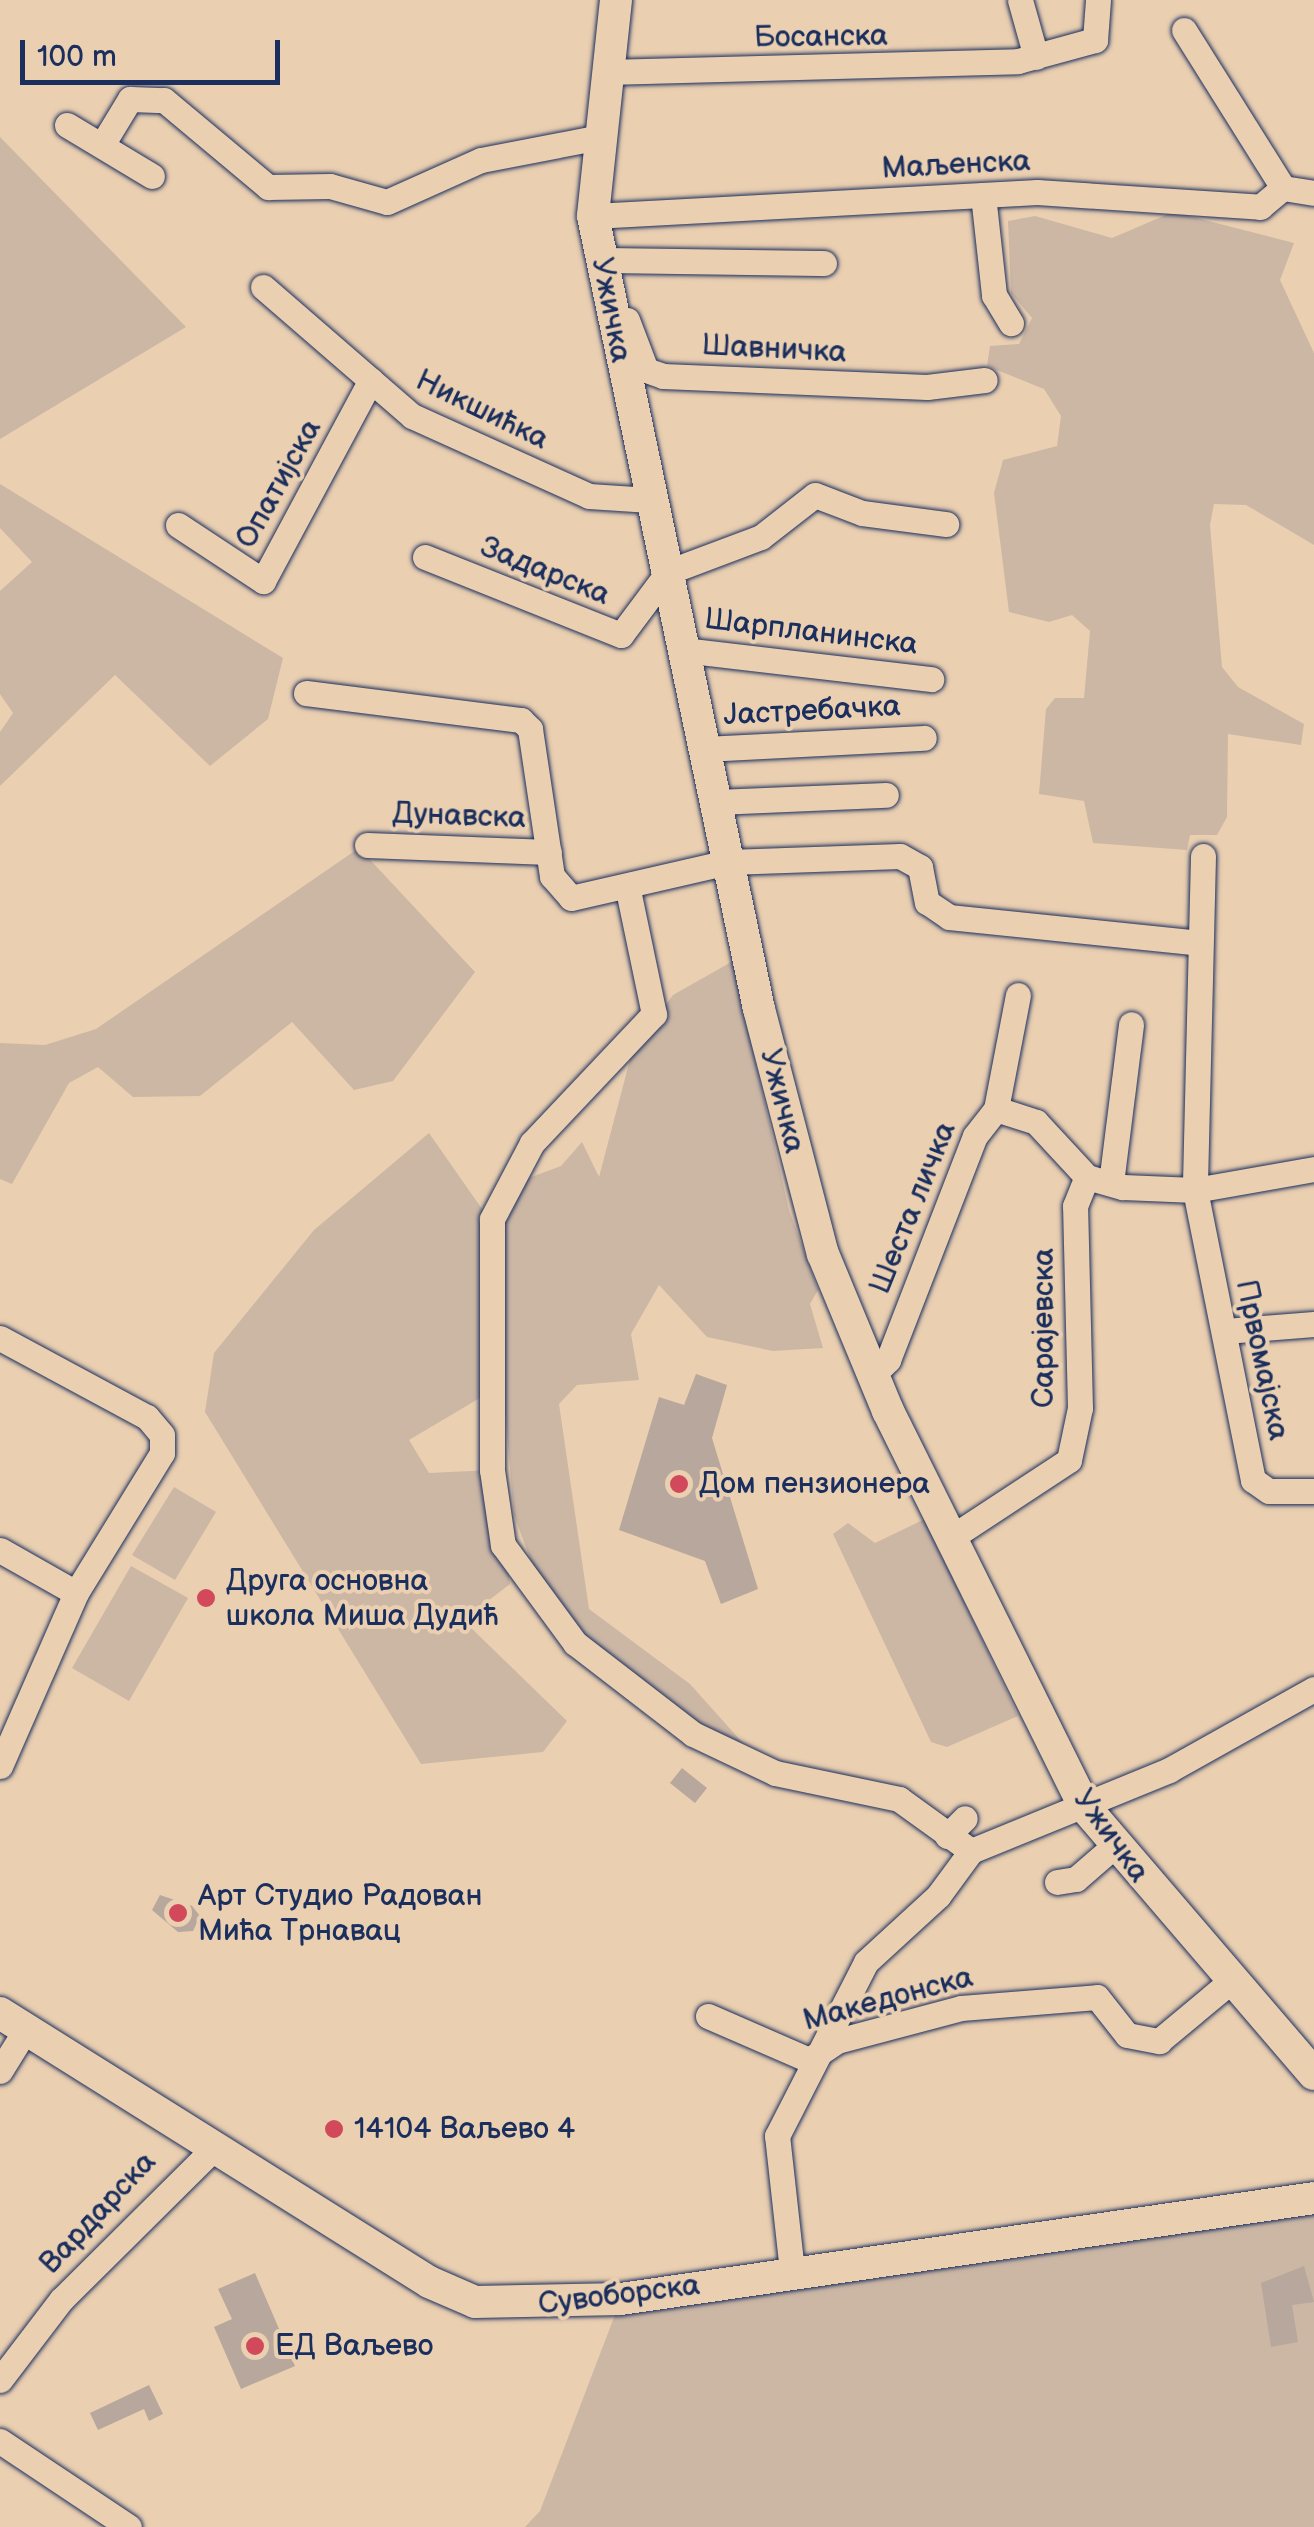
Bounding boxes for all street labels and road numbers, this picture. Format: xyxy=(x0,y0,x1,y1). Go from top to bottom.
street label: Босанска xyxy=(754,18,888,56)
street label: Маљенска xyxy=(881,143,1031,187)
street label: Ужичка xyxy=(583,255,639,365)
street label: Шавничка xyxy=(701,327,847,371)
street label: Никшићка xyxy=(410,362,554,458)
street label: Опатијска xyxy=(229,413,329,555)
street label: Задарска xyxy=(475,529,615,613)
street label: Шарпланинска xyxy=(702,601,920,663)
street label: Јастребачка xyxy=(723,688,901,734)
street label: Дунавска xyxy=(392,796,526,836)
street label: Ужичка xyxy=(752,1045,812,1157)
street label: Шеста личка xyxy=(862,1117,964,1299)
street label: Сарајевска xyxy=(1026,1248,1062,1408)
street label: Првомајска xyxy=(1227,1277,1297,1443)
street label: Ужичка xyxy=(1065,1783,1157,1889)
street label: Македонска xyxy=(799,1959,977,2039)
street label: Вардарска xyxy=(32,2145,164,2281)
street label: Сувоборска xyxy=(536,2267,702,2323)

